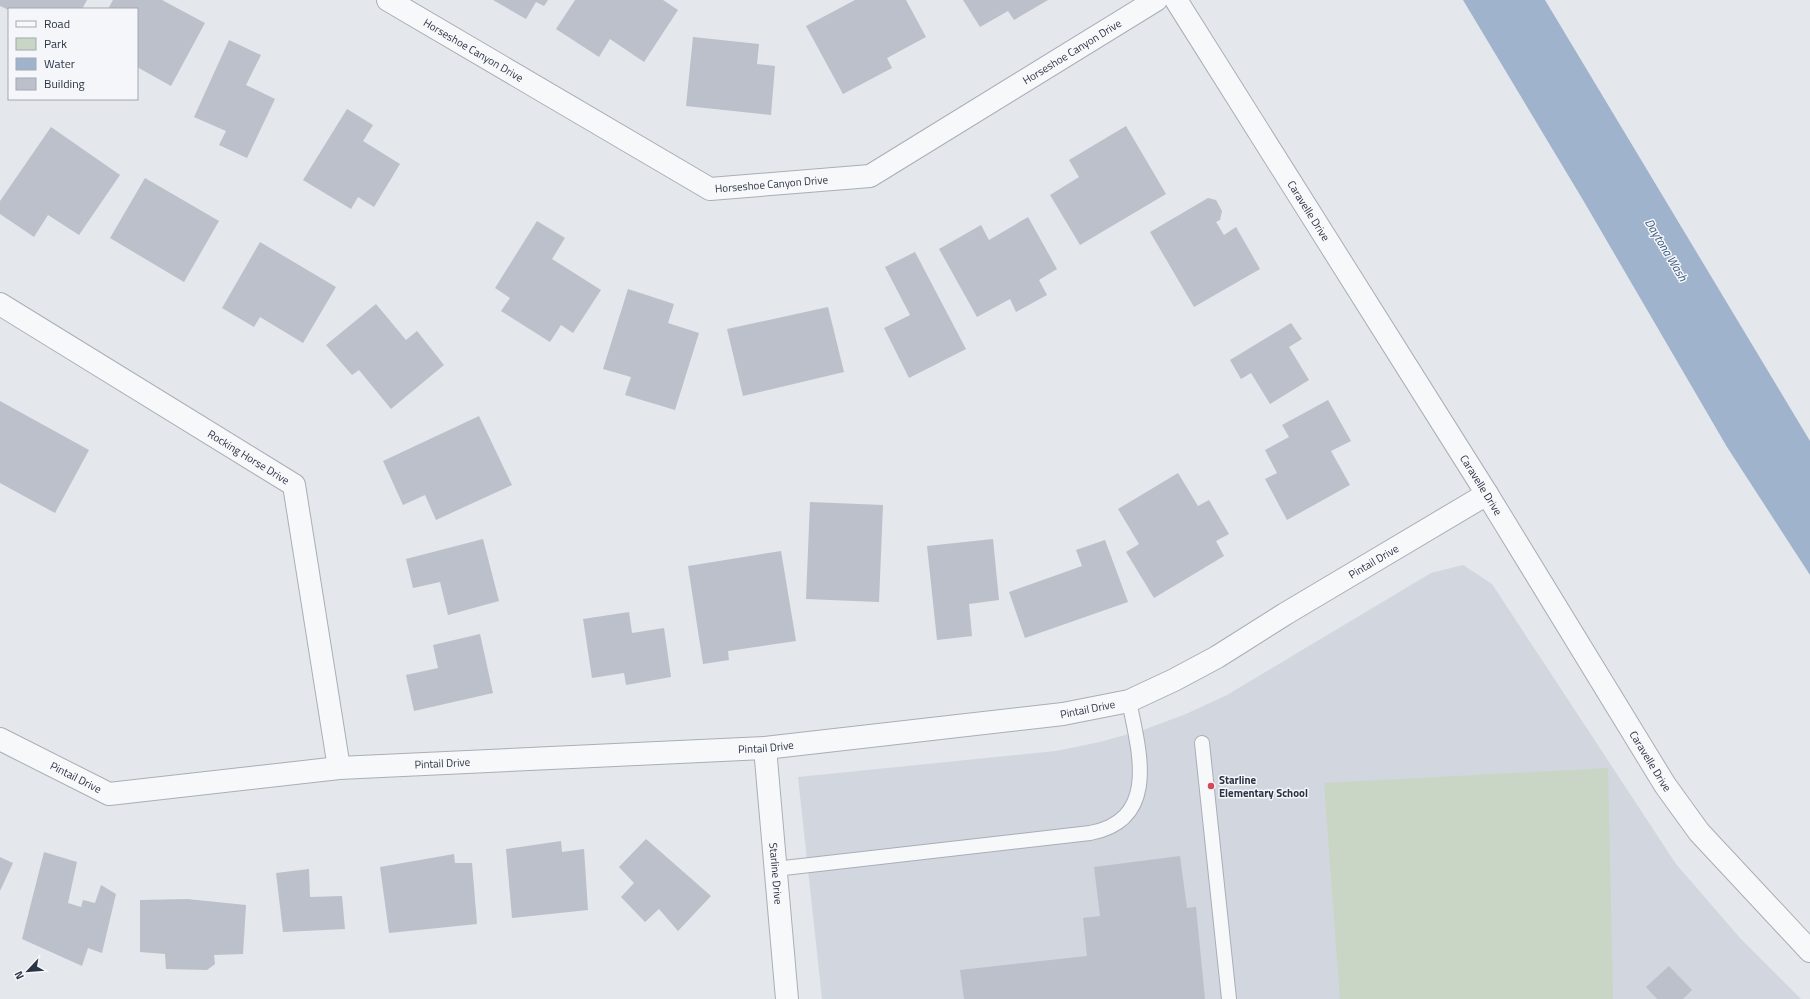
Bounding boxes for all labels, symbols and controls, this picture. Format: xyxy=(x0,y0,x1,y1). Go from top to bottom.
legend xyxy=(8,8,138,100)
text: Road xyxy=(44,14,70,33)
street label: Horseshoe Canyon Drive xyxy=(420,15,527,86)
street label: Horseshoe Canyon Drive xyxy=(1019,15,1125,88)
text: Park xyxy=(44,34,67,53)
text: Water xyxy=(44,54,75,73)
text: Building xyxy=(44,74,85,93)
street label: Horseshoe Canyon Drive xyxy=(714,171,829,197)
street label: Caravelle Drive xyxy=(1284,177,1334,244)
water label: Daytona Wash xyxy=(1640,215,1693,285)
street label: Rocking Horse Drive xyxy=(205,426,293,489)
street label: Caravelle Drive xyxy=(1456,452,1506,519)
street label: Pintail Drive xyxy=(1345,540,1402,583)
street label: Pintail Drive xyxy=(1059,696,1117,722)
street label: Caravelle Drive xyxy=(1626,728,1676,795)
street label: Pintail Drive xyxy=(738,737,795,757)
street label: Pintail Drive xyxy=(414,754,471,772)
street label: Pintail Drive xyxy=(47,758,105,797)
place label: Starline Elementary School xyxy=(1219,772,1308,801)
marker: Starline Elementary School xyxy=(1206,781,1216,791)
street label: Starline Drive xyxy=(765,842,787,906)
north arrow xyxy=(8,951,48,991)
text: N xyxy=(10,968,28,982)

